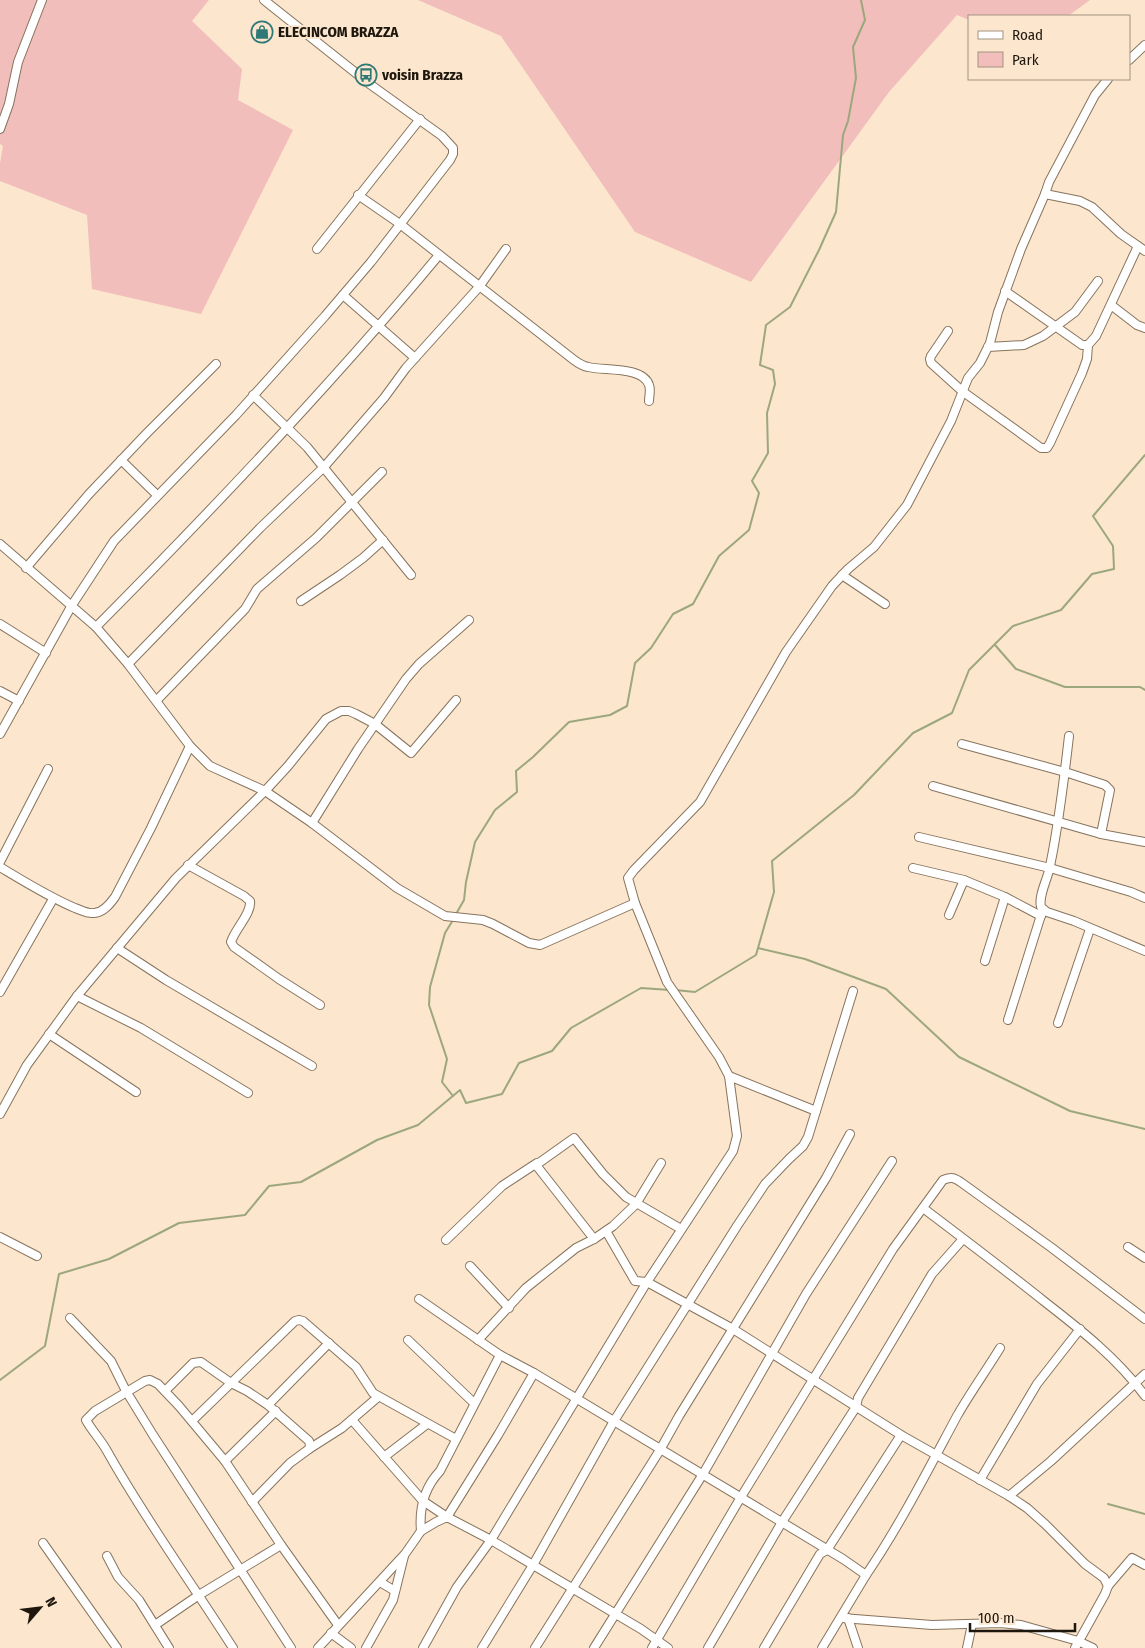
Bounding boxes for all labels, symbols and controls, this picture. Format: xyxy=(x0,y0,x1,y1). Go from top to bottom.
legend xyxy=(968,15,1130,80)
shop icon: ELECINCOM BRAZZA xyxy=(250,20,274,44)
place label: ELECINCOM BRAZZA xyxy=(278,23,399,41)
text: Road xyxy=(1012,26,1043,44)
text: Park xyxy=(1012,51,1039,69)
bus stop icon: voisin Brazza xyxy=(354,63,378,87)
place label: voisin Brazza xyxy=(381,66,464,84)
north arrow xyxy=(15,1583,65,1633)
text: N xyxy=(42,1594,61,1610)
scale bar xyxy=(970,1600,1075,1632)
text: 100 m xyxy=(978,1609,1015,1627)

